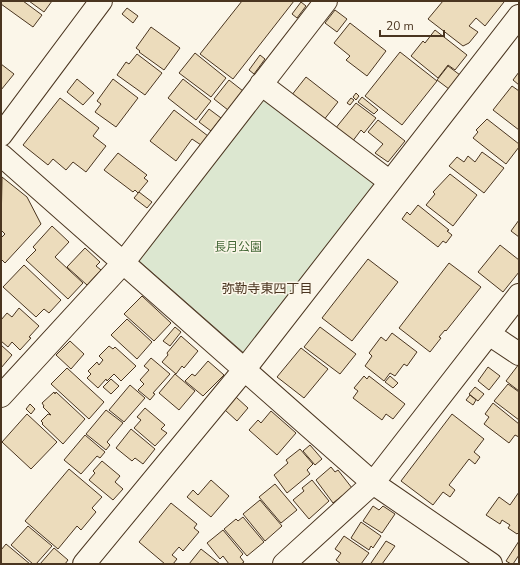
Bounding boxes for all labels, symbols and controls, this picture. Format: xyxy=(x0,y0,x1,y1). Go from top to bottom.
scale bar xyxy=(380,12,444,38)
text: 20 m xyxy=(386,18,414,34)
park label: 長月公園 xyxy=(214,239,262,255)
district label: 弥勒寺東四丁目 xyxy=(221,280,313,298)

